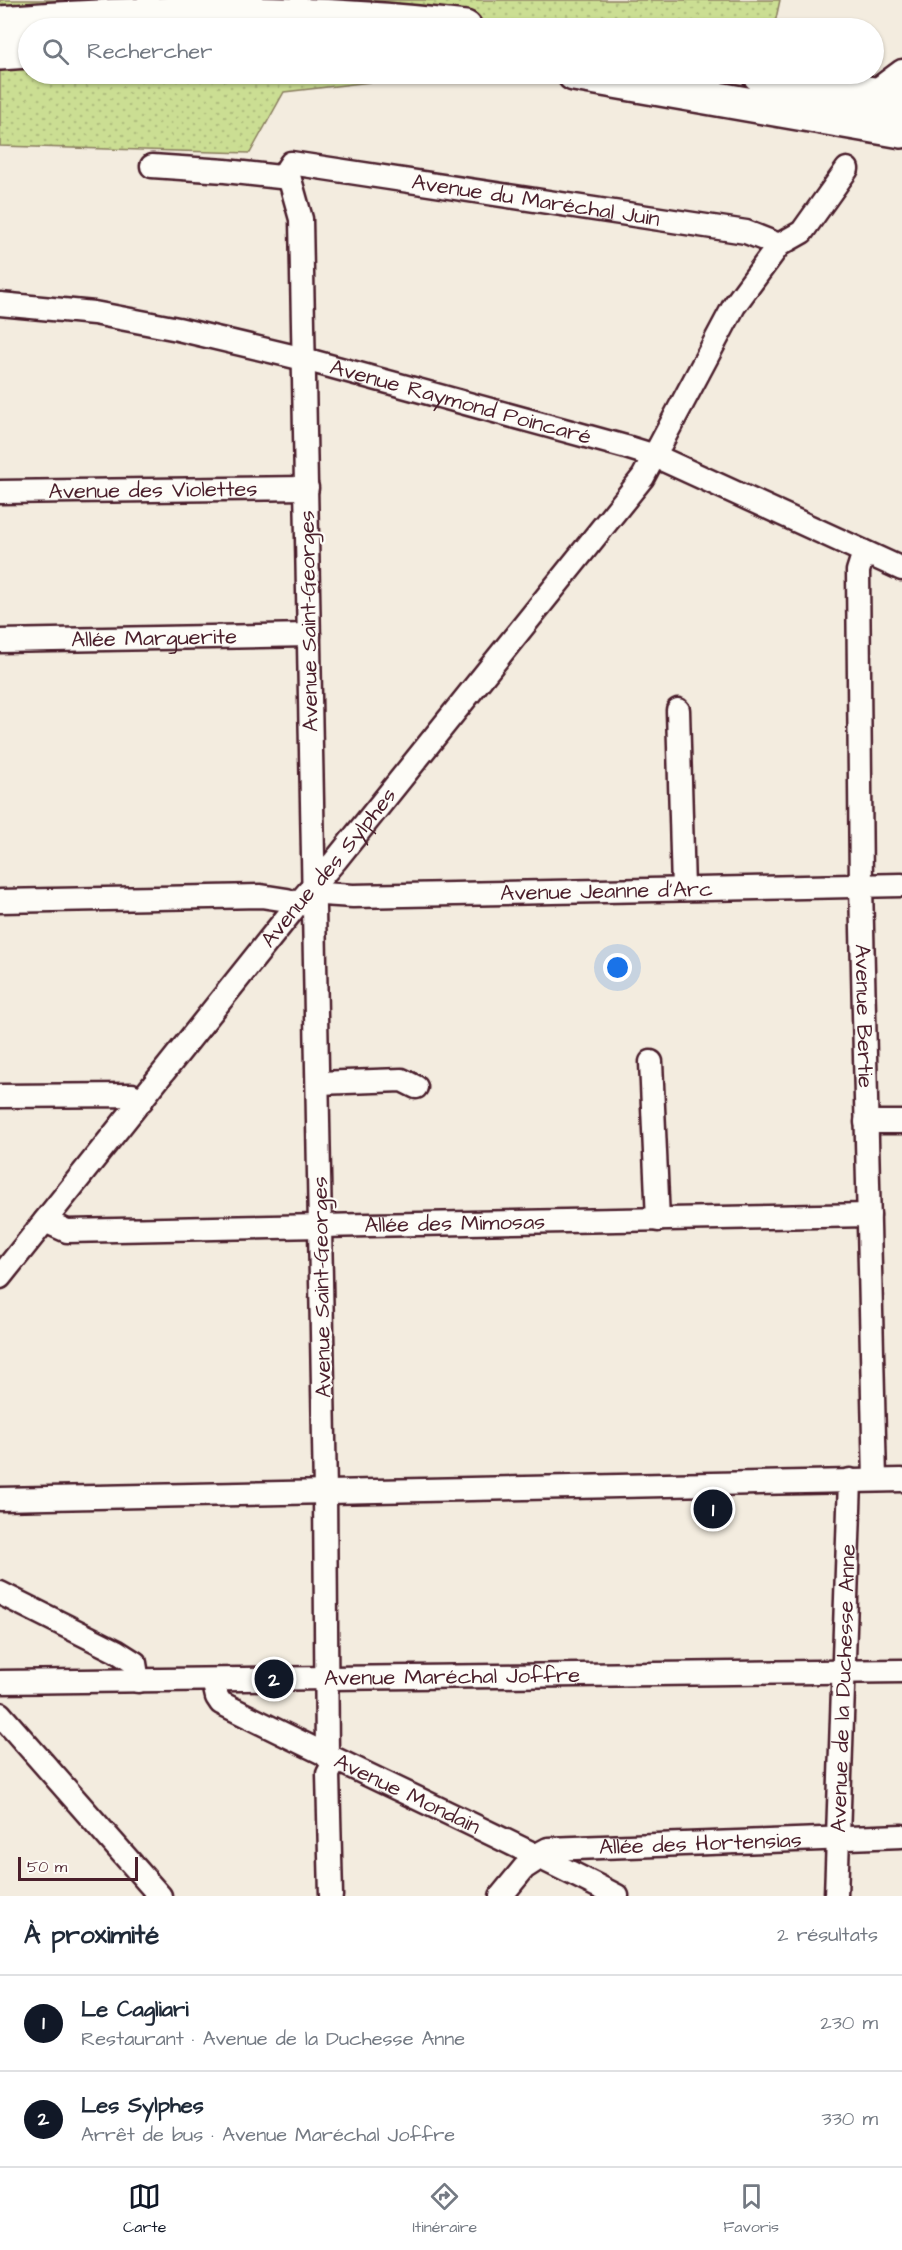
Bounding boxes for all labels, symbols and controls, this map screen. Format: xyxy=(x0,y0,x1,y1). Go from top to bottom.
search box xyxy=(18,18,884,84)
icon: search xyxy=(39,35,72,68)
text: Rechercher xyxy=(87,36,212,67)
street label: Avenue du Maréchal Juin xyxy=(410,166,662,234)
street label: Avenue Raymond Poincaré xyxy=(327,351,595,452)
street label: Avenue des Violettes xyxy=(48,473,258,507)
street label: Avenue Saint-Georges xyxy=(292,510,327,732)
street label: Allée Marguerite xyxy=(71,621,237,655)
street label: Avenue des Sylphes xyxy=(253,781,404,954)
street label: Avenue Jeanne d'Arc xyxy=(500,873,713,909)
street label: Avenue Bertie xyxy=(847,944,881,1089)
your location xyxy=(603,953,632,982)
street label: Avenue Saint-Georges xyxy=(305,1176,340,1398)
street label: Allée des Mimosas xyxy=(364,1206,546,1241)
pin: 1 xyxy=(694,1486,732,1532)
street label: Avenue de la Duchesse Anne xyxy=(823,1543,863,1833)
pin: 2 xyxy=(254,1656,294,1702)
street label: Avenue Maréchal Joffre xyxy=(324,1659,580,1694)
street label: Avenue Mondain xyxy=(329,1745,486,1842)
street label: Allée des Hortensias xyxy=(598,1824,802,1863)
scale bar xyxy=(18,1854,138,1882)
text: 50 m xyxy=(27,1856,67,1878)
text: À proximité xyxy=(24,1917,159,1953)
text: 2 résultats xyxy=(777,1921,878,1949)
text: Le Cagliari xyxy=(81,1994,189,2025)
text: 1 xyxy=(42,2009,45,2037)
text: 230 m xyxy=(820,2009,878,2037)
text: Restaurant · Avenue de la Duchesse Anne xyxy=(81,2025,465,2053)
text: Les Sylphes xyxy=(81,2090,204,2121)
text: 2 xyxy=(38,2105,49,2133)
text: 330 m xyxy=(821,2105,878,2133)
text: Arrêt de bus · Avenue Maréchal Joffre xyxy=(81,2121,455,2149)
tab: Carte xyxy=(123,2180,166,2238)
tab: Itinéraire xyxy=(412,2180,477,2238)
tab: Favoris xyxy=(723,2180,779,2238)

